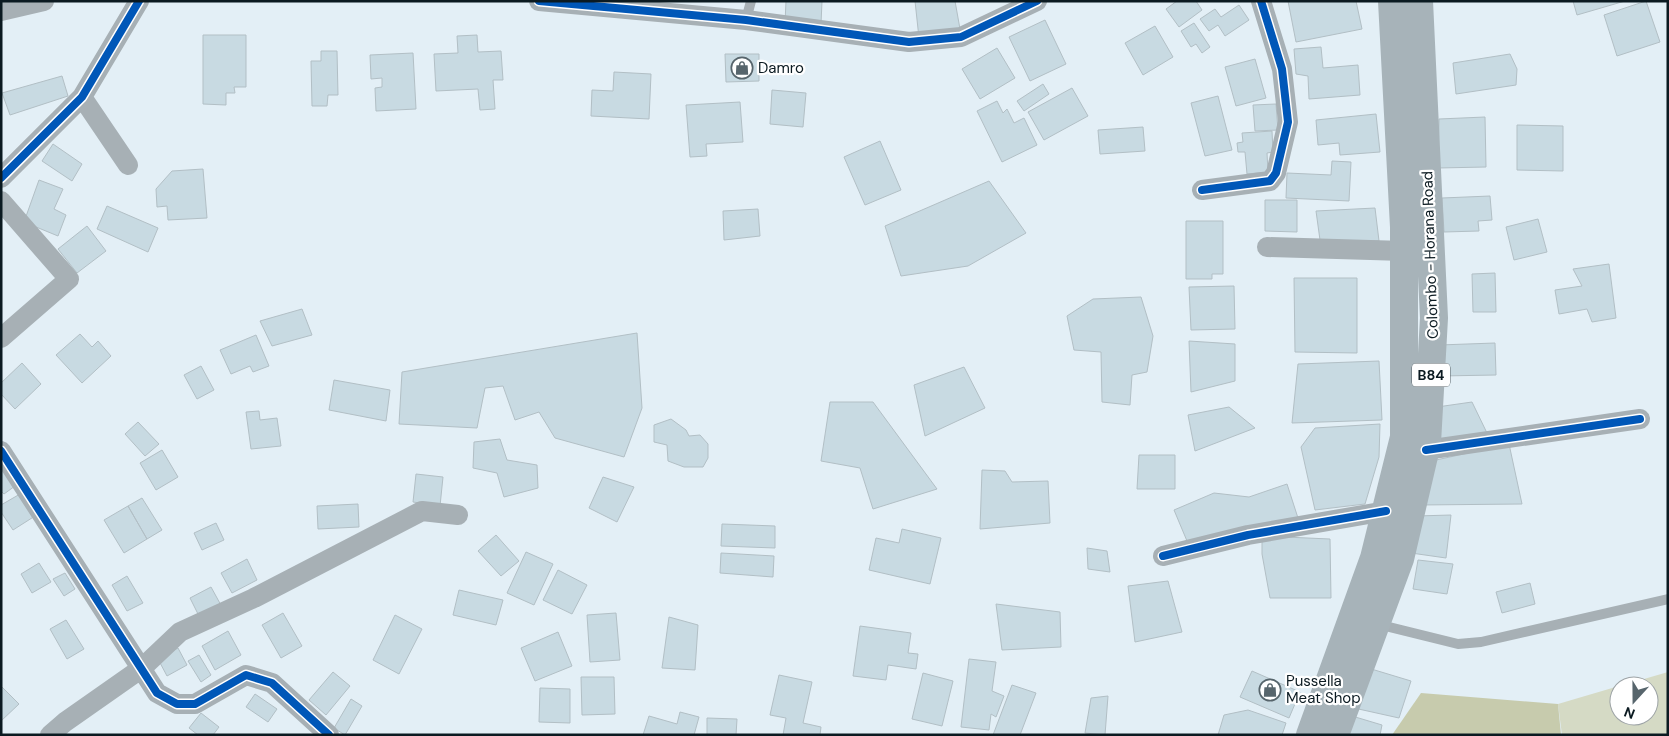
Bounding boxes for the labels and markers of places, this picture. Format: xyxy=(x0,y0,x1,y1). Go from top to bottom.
shop icon: Damro xyxy=(730,56,754,80)
place label: Damro xyxy=(758,58,804,78)
place label: Pussella Meat Shop xyxy=(1286,671,1361,708)
shop icon: Pussella Meat Shop xyxy=(1258,678,1282,702)

